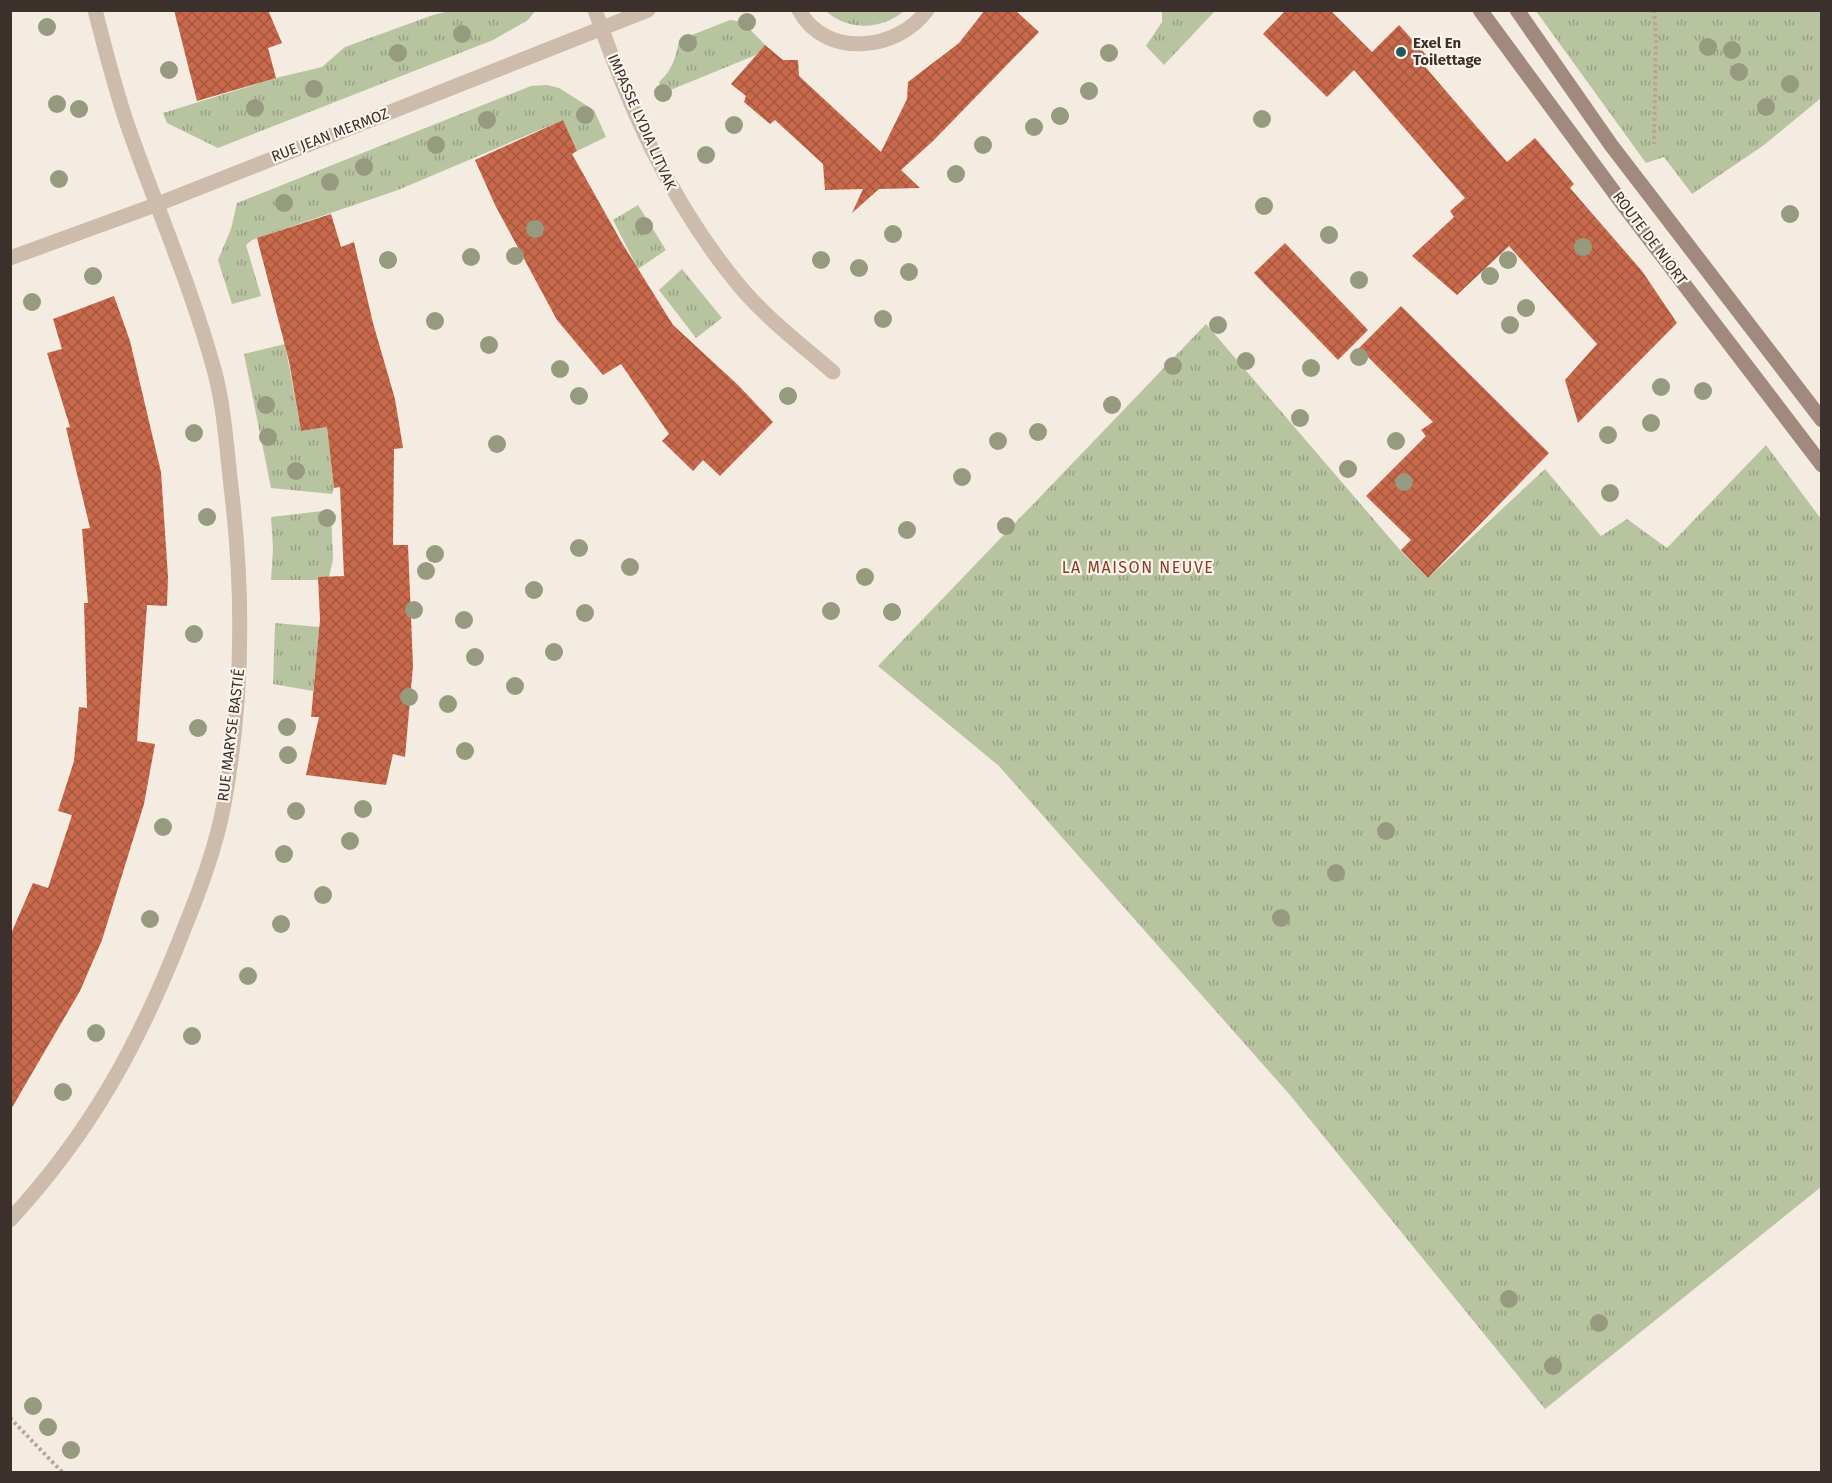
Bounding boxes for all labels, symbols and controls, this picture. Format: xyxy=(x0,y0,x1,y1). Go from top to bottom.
place label: Exel En Toilettage xyxy=(1413,34,1482,69)
marker: Exel En Toilettage xyxy=(1394,45,1408,59)
street label: IMPASSE LYDIA LITVAK xyxy=(604,51,680,193)
street label: RUE JEAN MERMOZ xyxy=(269,104,391,166)
street label: ROUTE DE NIORT xyxy=(1609,188,1691,288)
district label: LA MAISON NEUVE xyxy=(1062,558,1214,577)
street label: RUE MARYSE BASTIÉ xyxy=(214,668,248,802)

